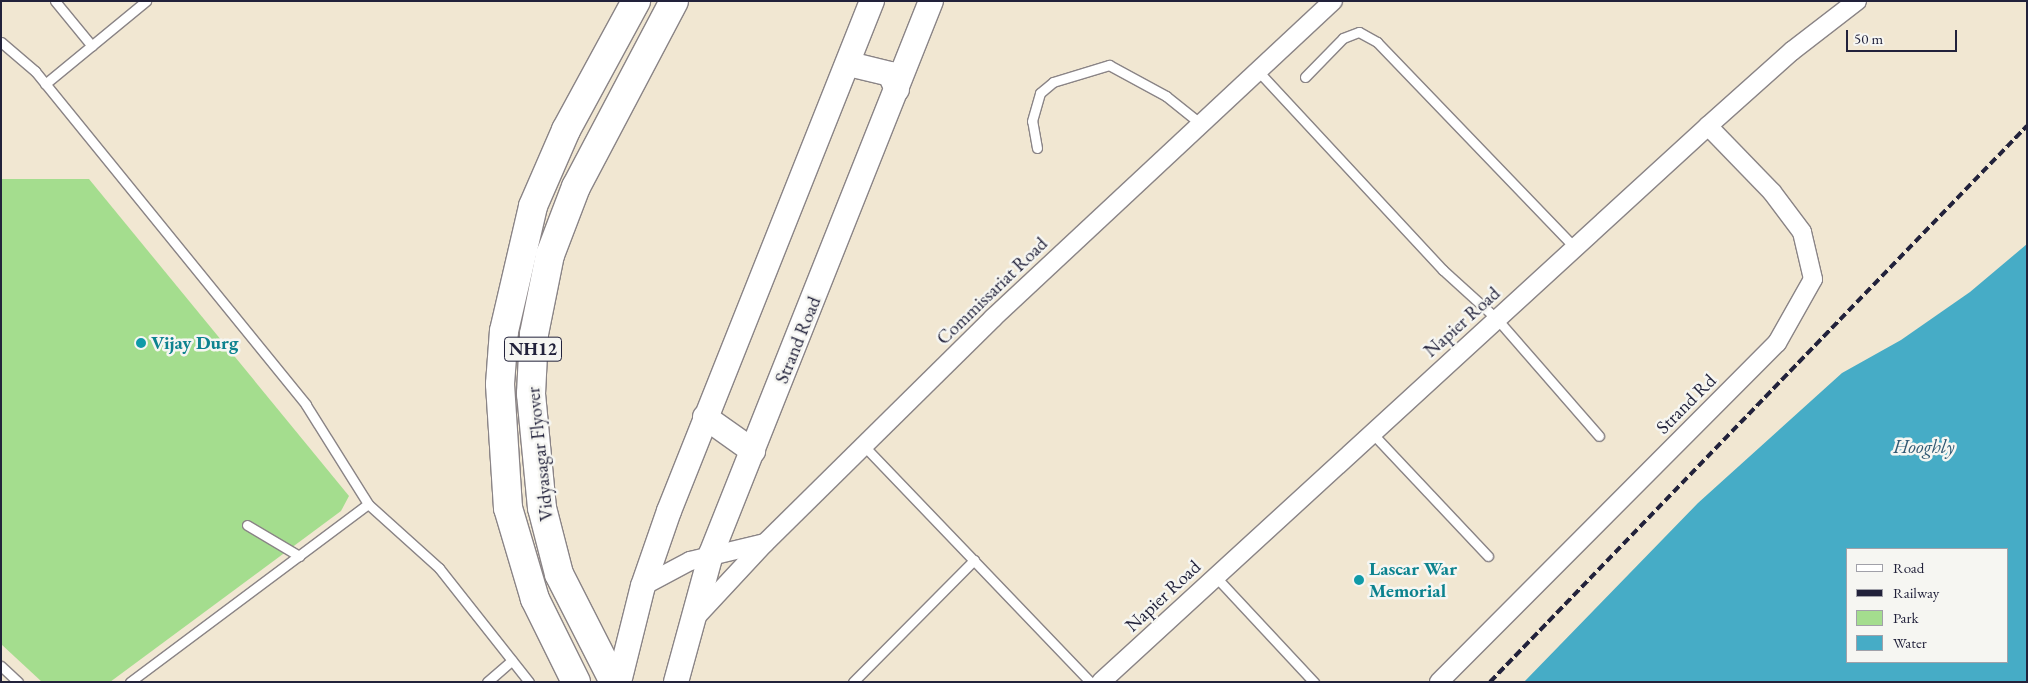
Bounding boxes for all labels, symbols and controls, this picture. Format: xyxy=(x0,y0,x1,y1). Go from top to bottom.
scale bar xyxy=(1848,20,1959,52)
text: 50 m xyxy=(1854,29,1883,48)
street label: Commissariat Road xyxy=(932,232,1052,350)
street label: Napier Road xyxy=(1419,282,1505,362)
street label: Strand Road xyxy=(770,293,826,387)
place label: Vijay Durg xyxy=(151,332,238,354)
road number: NH12 xyxy=(503,334,563,364)
marker: Vijay Durg xyxy=(135,337,147,349)
street label: Strand Rd xyxy=(1651,369,1721,439)
street label: Vidyasagar Flyover xyxy=(522,386,558,522)
water label: Hooghly xyxy=(1893,434,1955,458)
legend xyxy=(1846,548,2008,663)
street label: Napier Road xyxy=(1121,555,1205,637)
place label: Lascar War Memorial xyxy=(1369,558,1457,602)
text: Road xyxy=(1893,558,1924,577)
marker: Lascar War Memorial xyxy=(1353,574,1365,586)
text: Railway xyxy=(1893,583,1939,602)
text: Park xyxy=(1893,608,1919,627)
text: Water xyxy=(1893,633,1927,652)

